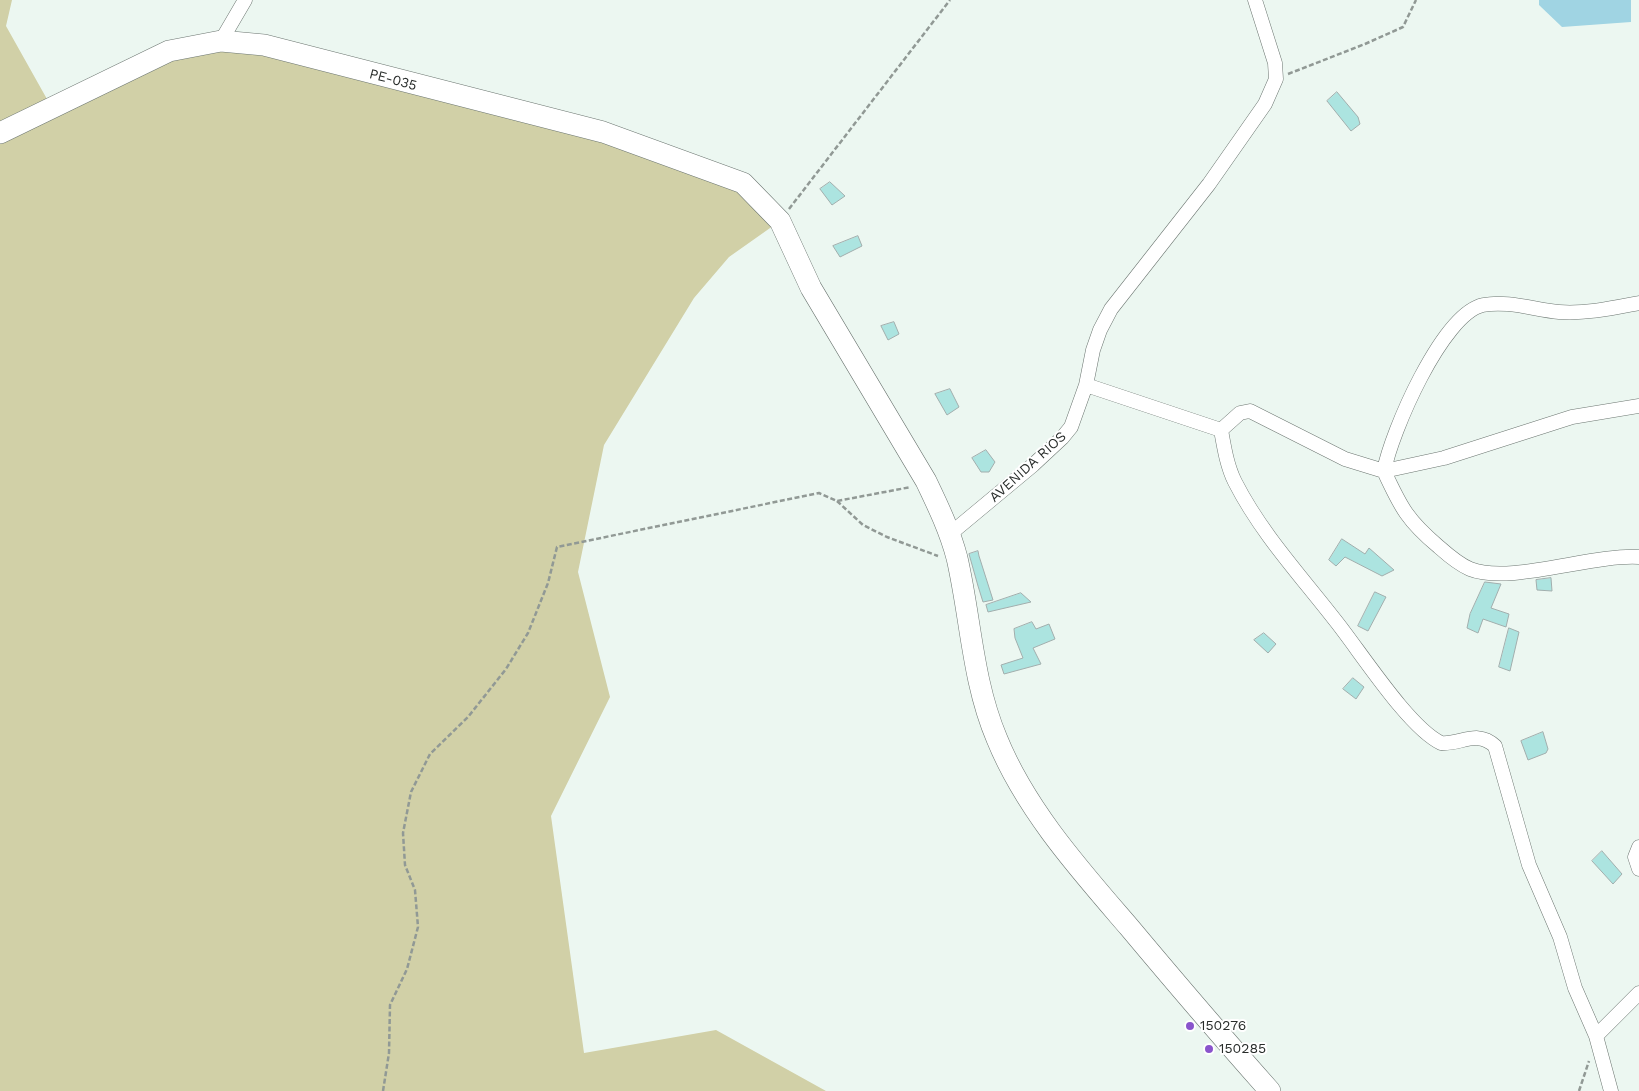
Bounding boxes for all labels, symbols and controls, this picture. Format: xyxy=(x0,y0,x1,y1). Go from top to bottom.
street label: PE-035 xyxy=(367,66,419,94)
street label: AVENIDA RIOS xyxy=(986,428,1070,506)
place label: 150276 xyxy=(1200,1018,1246,1034)
marker: 150276 xyxy=(1184,1020,1196,1032)
place label: 150285 xyxy=(1219,1041,1266,1057)
marker: 150285 xyxy=(1203,1043,1215,1055)

